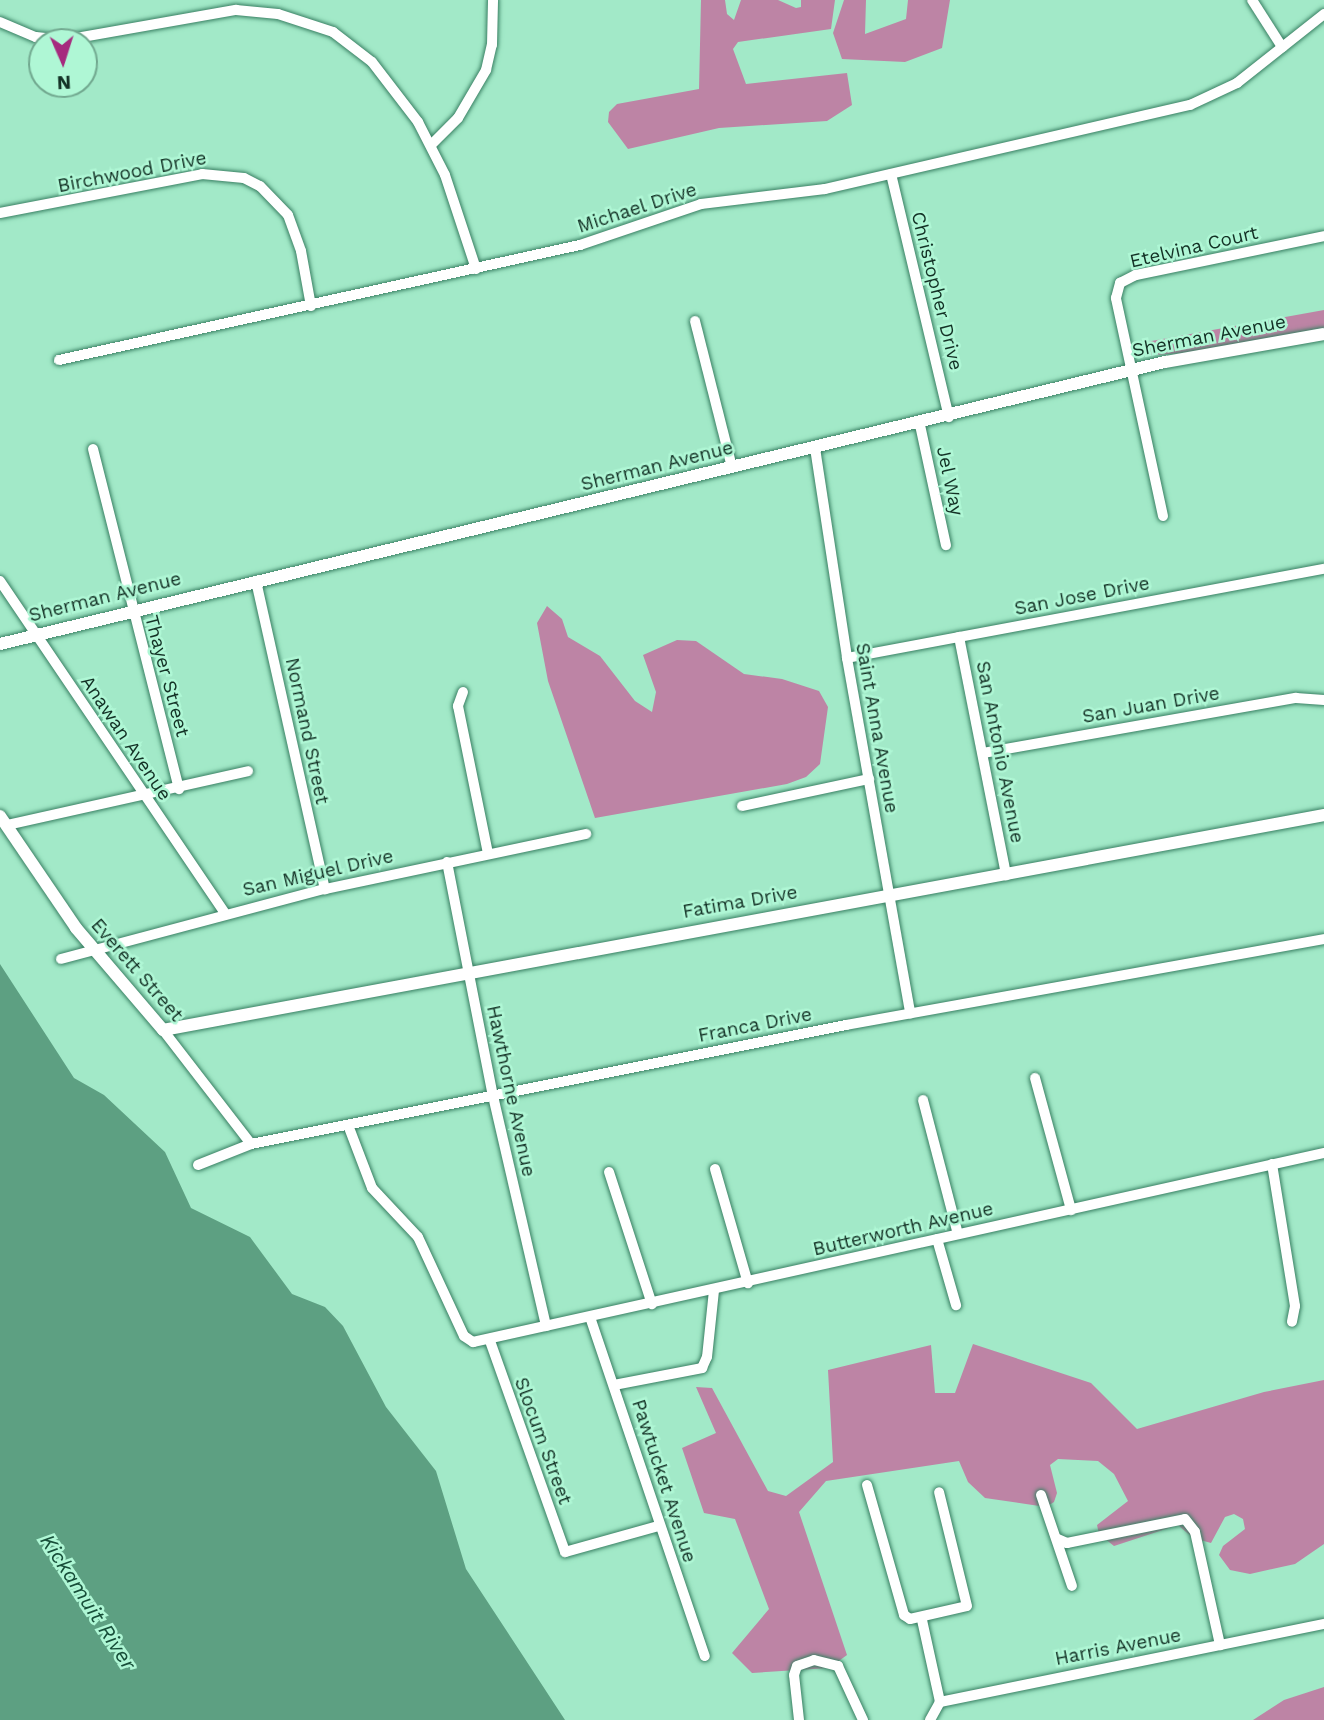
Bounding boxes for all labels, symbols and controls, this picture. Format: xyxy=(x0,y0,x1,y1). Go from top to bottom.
north arrow xyxy=(28,28,98,98)
text: N xyxy=(56,71,72,94)
street label: Birchwood Drive xyxy=(56,146,208,198)
street label: Michael Drive xyxy=(574,178,700,238)
street label: Christopher Drive xyxy=(906,209,968,373)
street label: Etelvina Court xyxy=(1127,221,1261,273)
street label: Sherman Avenue xyxy=(1130,310,1288,362)
street label: Sherman Avenue xyxy=(578,436,736,496)
street label: Jel Way xyxy=(931,444,969,518)
street label: Sherman Avenue xyxy=(26,567,184,627)
street label: San Jose Drive xyxy=(1012,572,1152,620)
street label: Thayer Street xyxy=(140,613,194,739)
street label: Saint Anna Avenue xyxy=(851,640,903,816)
street label: Normand Street xyxy=(280,656,334,806)
street label: San Antonio Avenue xyxy=(971,658,1029,846)
street label: Anawan Avenue xyxy=(76,671,176,805)
street label: San Juan Drive xyxy=(1080,682,1222,728)
street label: San Miguel Drive xyxy=(240,845,396,901)
street label: Fatima Drive xyxy=(681,881,799,923)
street label: Everett Street xyxy=(86,914,188,1026)
street label: Hawthorne Avenue xyxy=(482,1003,540,1179)
street label: Franca Drive xyxy=(696,1003,814,1047)
street label: Butterworth Avenue xyxy=(810,1197,996,1261)
street label: Slocum Street xyxy=(509,1374,577,1508)
street label: Pawtucket Avenue xyxy=(627,1396,701,1566)
water label: Kickamuit River xyxy=(35,1529,141,1675)
street label: Harris Avenue xyxy=(1053,1624,1183,1670)

